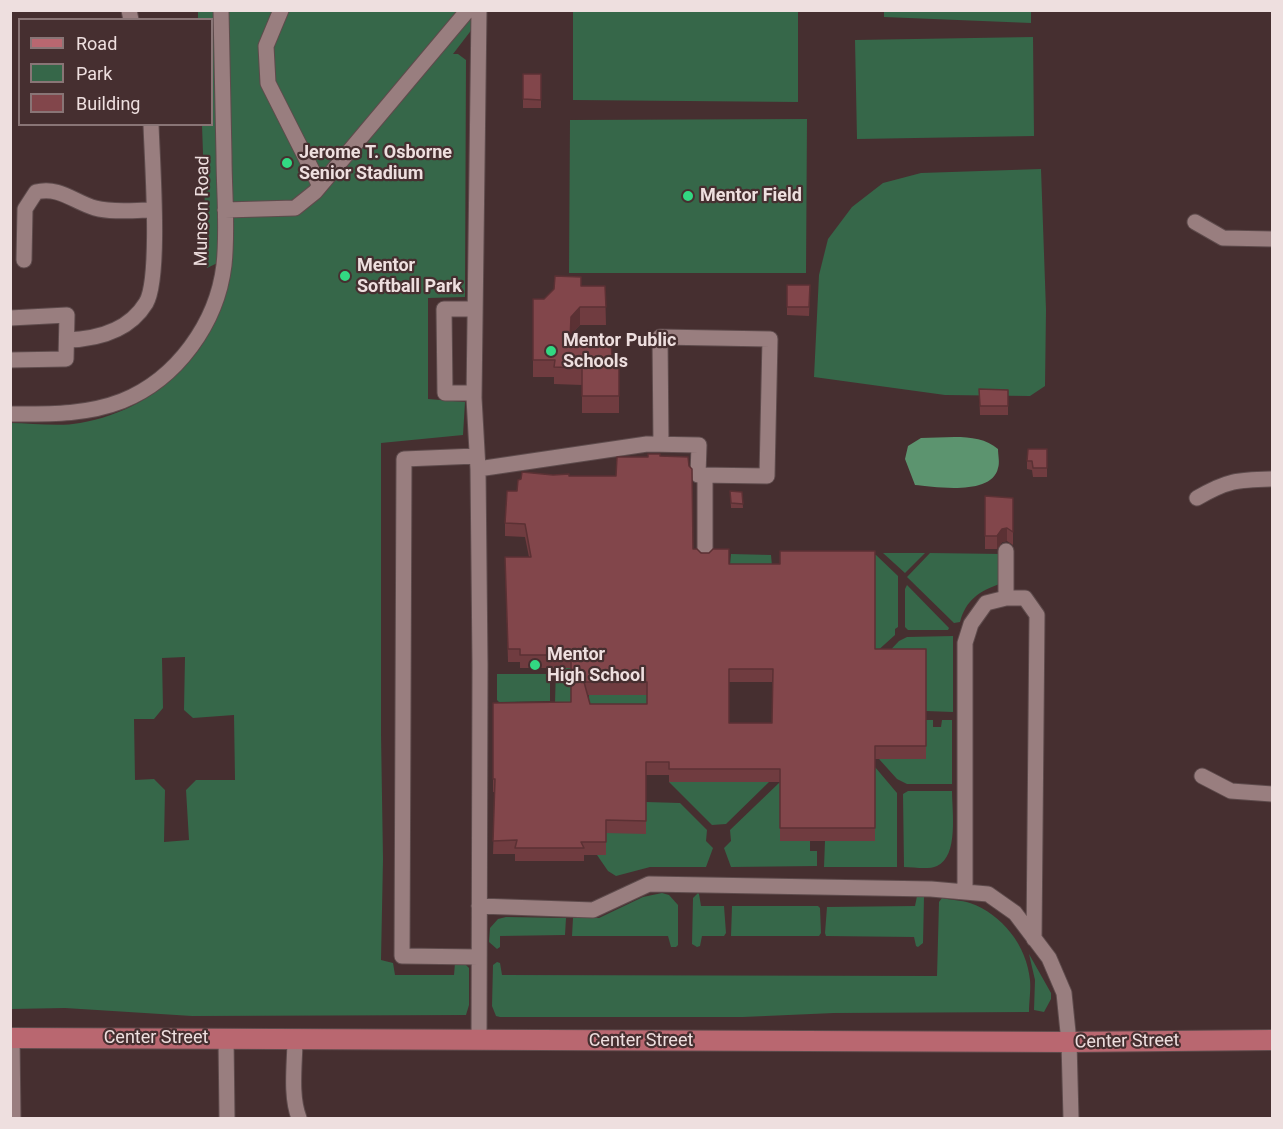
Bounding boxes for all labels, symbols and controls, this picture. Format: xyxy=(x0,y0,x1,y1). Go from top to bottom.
legend xyxy=(18,18,213,126)
text: Road xyxy=(76,33,117,54)
text: Park xyxy=(76,63,112,84)
text: Building xyxy=(76,93,140,114)
place label: Jerome T. Osborne Senior Stadium xyxy=(299,142,452,184)
street label: Munson Road xyxy=(191,155,215,267)
marker: Jerome T. Osborne Senior Stadium xyxy=(280,156,294,170)
place label: Mentor Field xyxy=(700,185,802,207)
marker: Mentor Field xyxy=(681,189,695,203)
place label: Mentor Softball Park xyxy=(357,255,462,298)
marker: Mentor Softball Park xyxy=(338,269,352,283)
place label: Mentor Public Schools xyxy=(563,330,676,372)
marker: Mentor Public Schools xyxy=(544,344,558,358)
place label: Mentor High School xyxy=(547,644,645,686)
marker: Mentor High School xyxy=(528,658,542,672)
street label: Center Street xyxy=(104,1027,208,1049)
street label: Center Street xyxy=(589,1030,693,1052)
street label: Center Street xyxy=(1074,1030,1180,1054)

